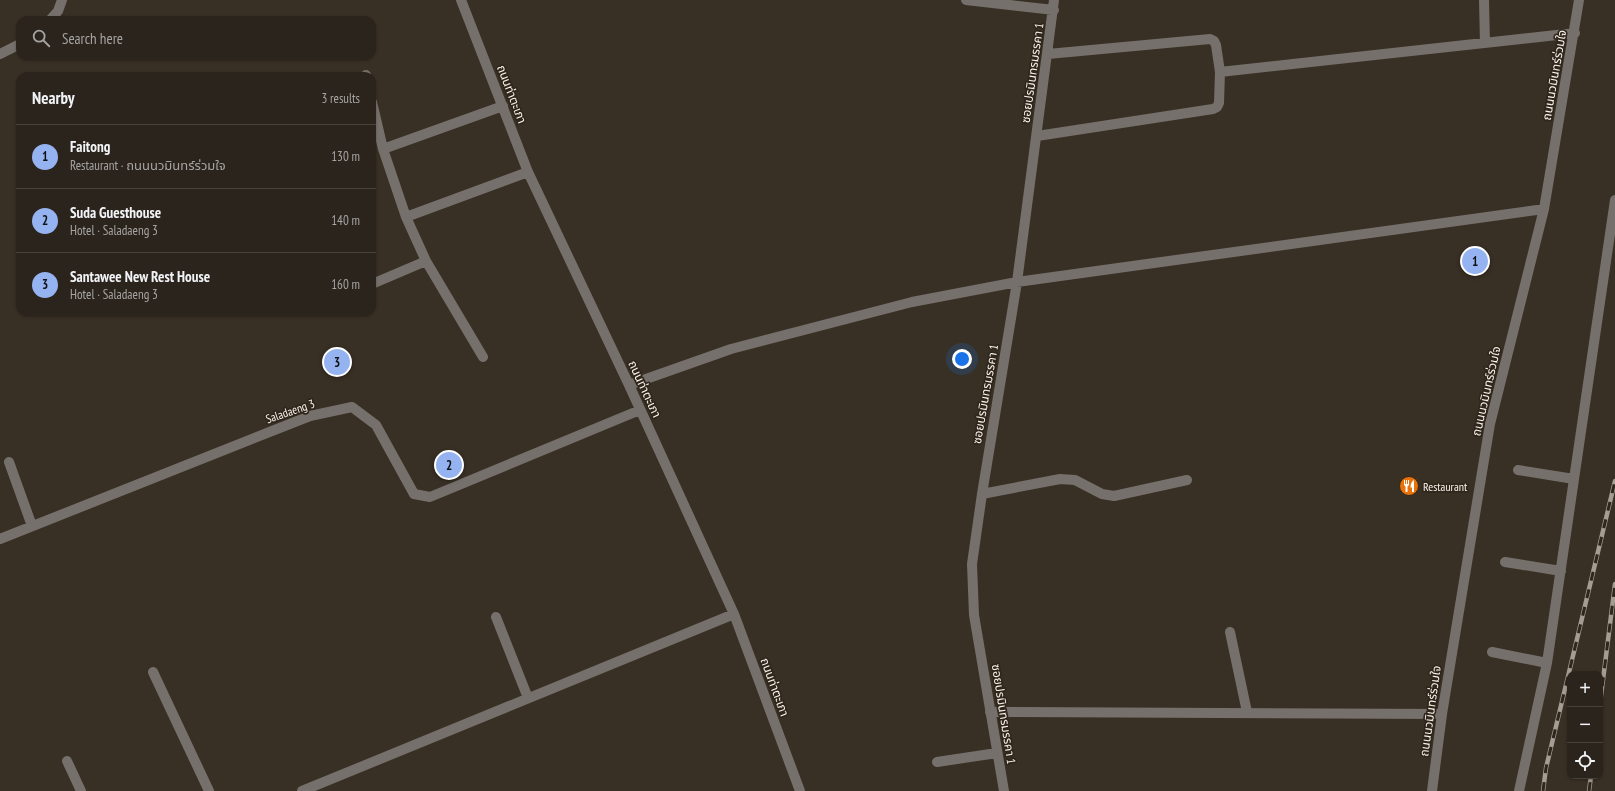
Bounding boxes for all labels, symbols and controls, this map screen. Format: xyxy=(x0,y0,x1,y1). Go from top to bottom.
search box xyxy=(16,16,376,60)
street label: ซอยปรมินทรมรรคา 1 xyxy=(1018,22,1046,124)
icon: search xyxy=(30,27,52,49)
text: Search here xyxy=(62,29,123,48)
street label: ถนนนวมินทร์ร่วมใจ xyxy=(1539,29,1569,121)
street label: ถนนท่าตะเภา xyxy=(494,63,530,125)
text: Nearby xyxy=(32,87,75,109)
text: 3 results xyxy=(321,90,360,107)
text: Faitong xyxy=(70,137,110,156)
text: 1 xyxy=(42,148,48,165)
text: 130 m xyxy=(331,148,360,165)
text: Restaurant · ถนนนวมินทร์ร่วมใจ xyxy=(70,157,226,174)
text: Suda Guesthouse xyxy=(70,203,161,222)
text: 2 xyxy=(42,212,48,229)
text: 140 m xyxy=(331,212,360,229)
text: Hotel · Saladaeng 3 xyxy=(70,222,158,239)
pin: 1 xyxy=(1462,246,1488,276)
text: Santawee New Rest House xyxy=(70,267,210,286)
text: 3 xyxy=(42,276,48,293)
text: 160 m xyxy=(331,276,360,293)
text: Hotel · Saladaeng 3 xyxy=(70,286,158,303)
street label: ซอยปรมินทรมรรคา 1 xyxy=(969,343,1001,445)
street label: ถนนนวมินทร์ร่วมใจ xyxy=(1468,345,1504,437)
pin: 3 xyxy=(324,347,350,377)
your location xyxy=(952,349,972,369)
street label: ถนนท่าตะเภา xyxy=(625,358,665,420)
street label: Saladaeng 3 xyxy=(263,396,317,426)
pin: 2 xyxy=(436,450,462,480)
restaurant icon: Restaurant xyxy=(1398,475,1420,497)
place label: Restaurant xyxy=(1423,479,1468,494)
street label: ถนนท่าตะเภา xyxy=(757,656,793,718)
street label: ซอยปรมินทรมรรคา 1 xyxy=(989,663,1019,765)
street label: ถนนนวมินทร์ร่วมใจ xyxy=(1416,665,1444,757)
map controls xyxy=(1567,671,1603,779)
button: + xyxy=(1567,671,1603,707)
button: − xyxy=(1567,707,1603,743)
button: locate xyxy=(1567,743,1603,779)

